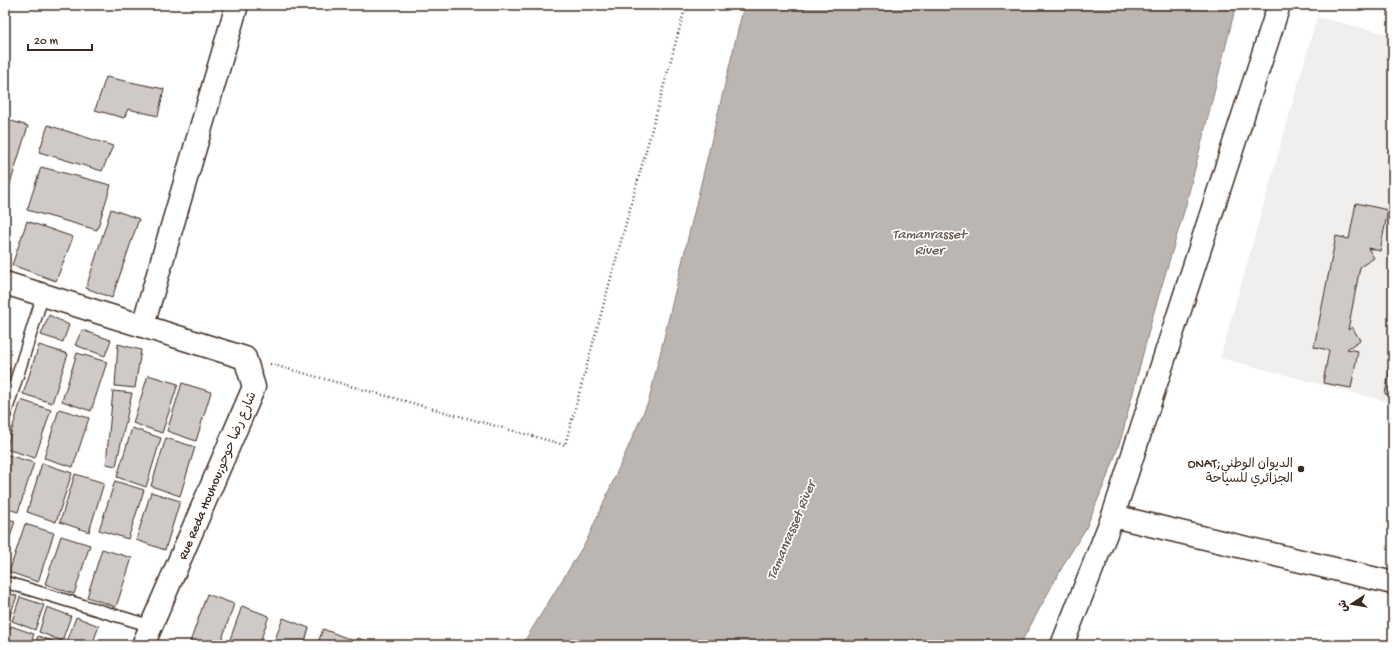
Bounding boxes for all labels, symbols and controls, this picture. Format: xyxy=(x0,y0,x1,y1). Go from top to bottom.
scale bar xyxy=(28,26,92,52)
text: 20 m xyxy=(34,35,59,49)
water label: Tamanrasset River xyxy=(892,227,968,260)
street label: Rue Reda Houhou;شارع رضا حوحو xyxy=(176,390,261,562)
place label: ONAT;الديوان الوطني الجزائري للسياحة xyxy=(1188,457,1293,487)
marker: ONAT;الديوان الوطني الجزائري للسياحة xyxy=(1296,464,1306,474)
water label: Tamanrasset River xyxy=(764,476,822,583)
north arrow xyxy=(1332,584,1372,624)
text: ش xyxy=(1337,598,1351,613)

